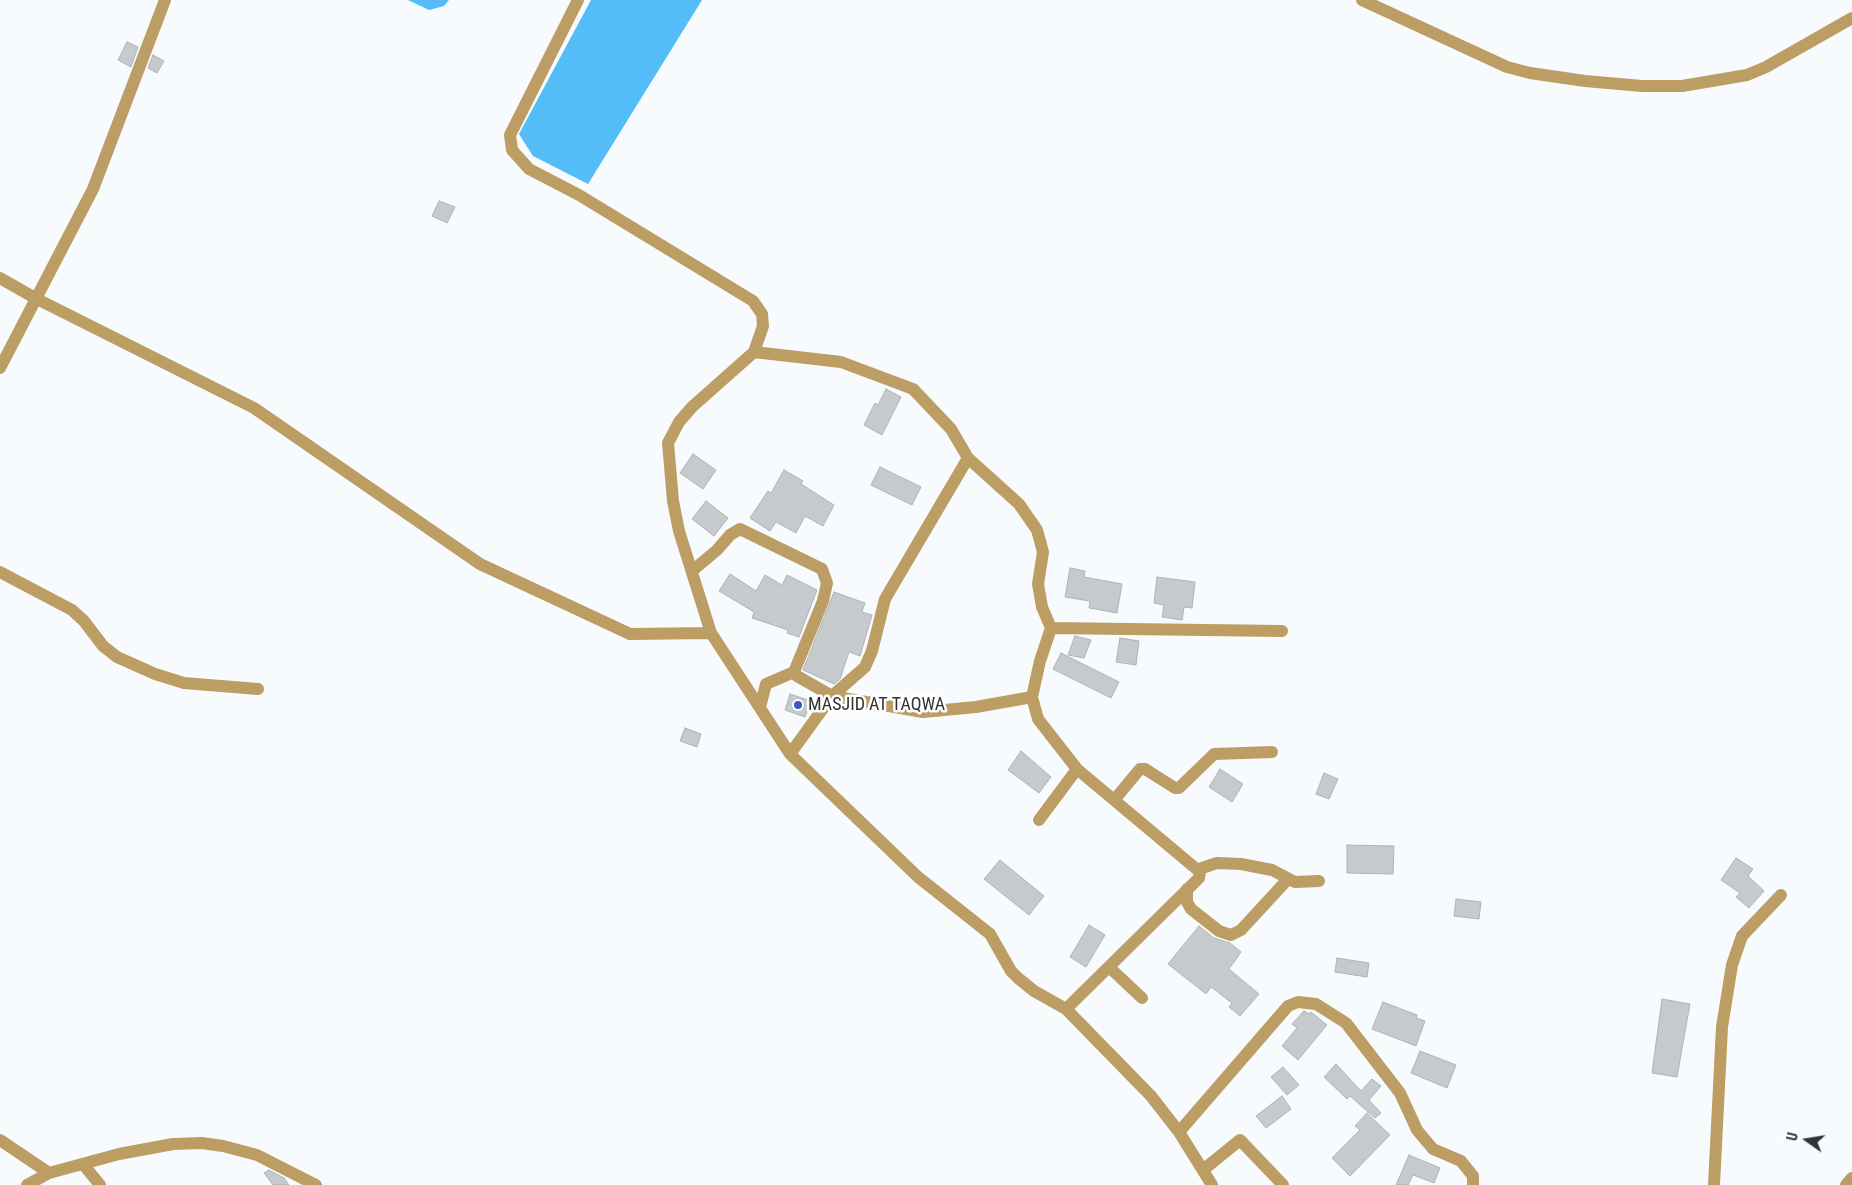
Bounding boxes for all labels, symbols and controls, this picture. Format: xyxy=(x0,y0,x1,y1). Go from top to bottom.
place label: MASJID AT TAQWA xyxy=(808,694,945,716)
marker: MASJID AT TAQWA xyxy=(792,699,804,711)
north arrow xyxy=(1782,1115,1832,1165)
text: U xyxy=(1784,1131,1801,1142)

